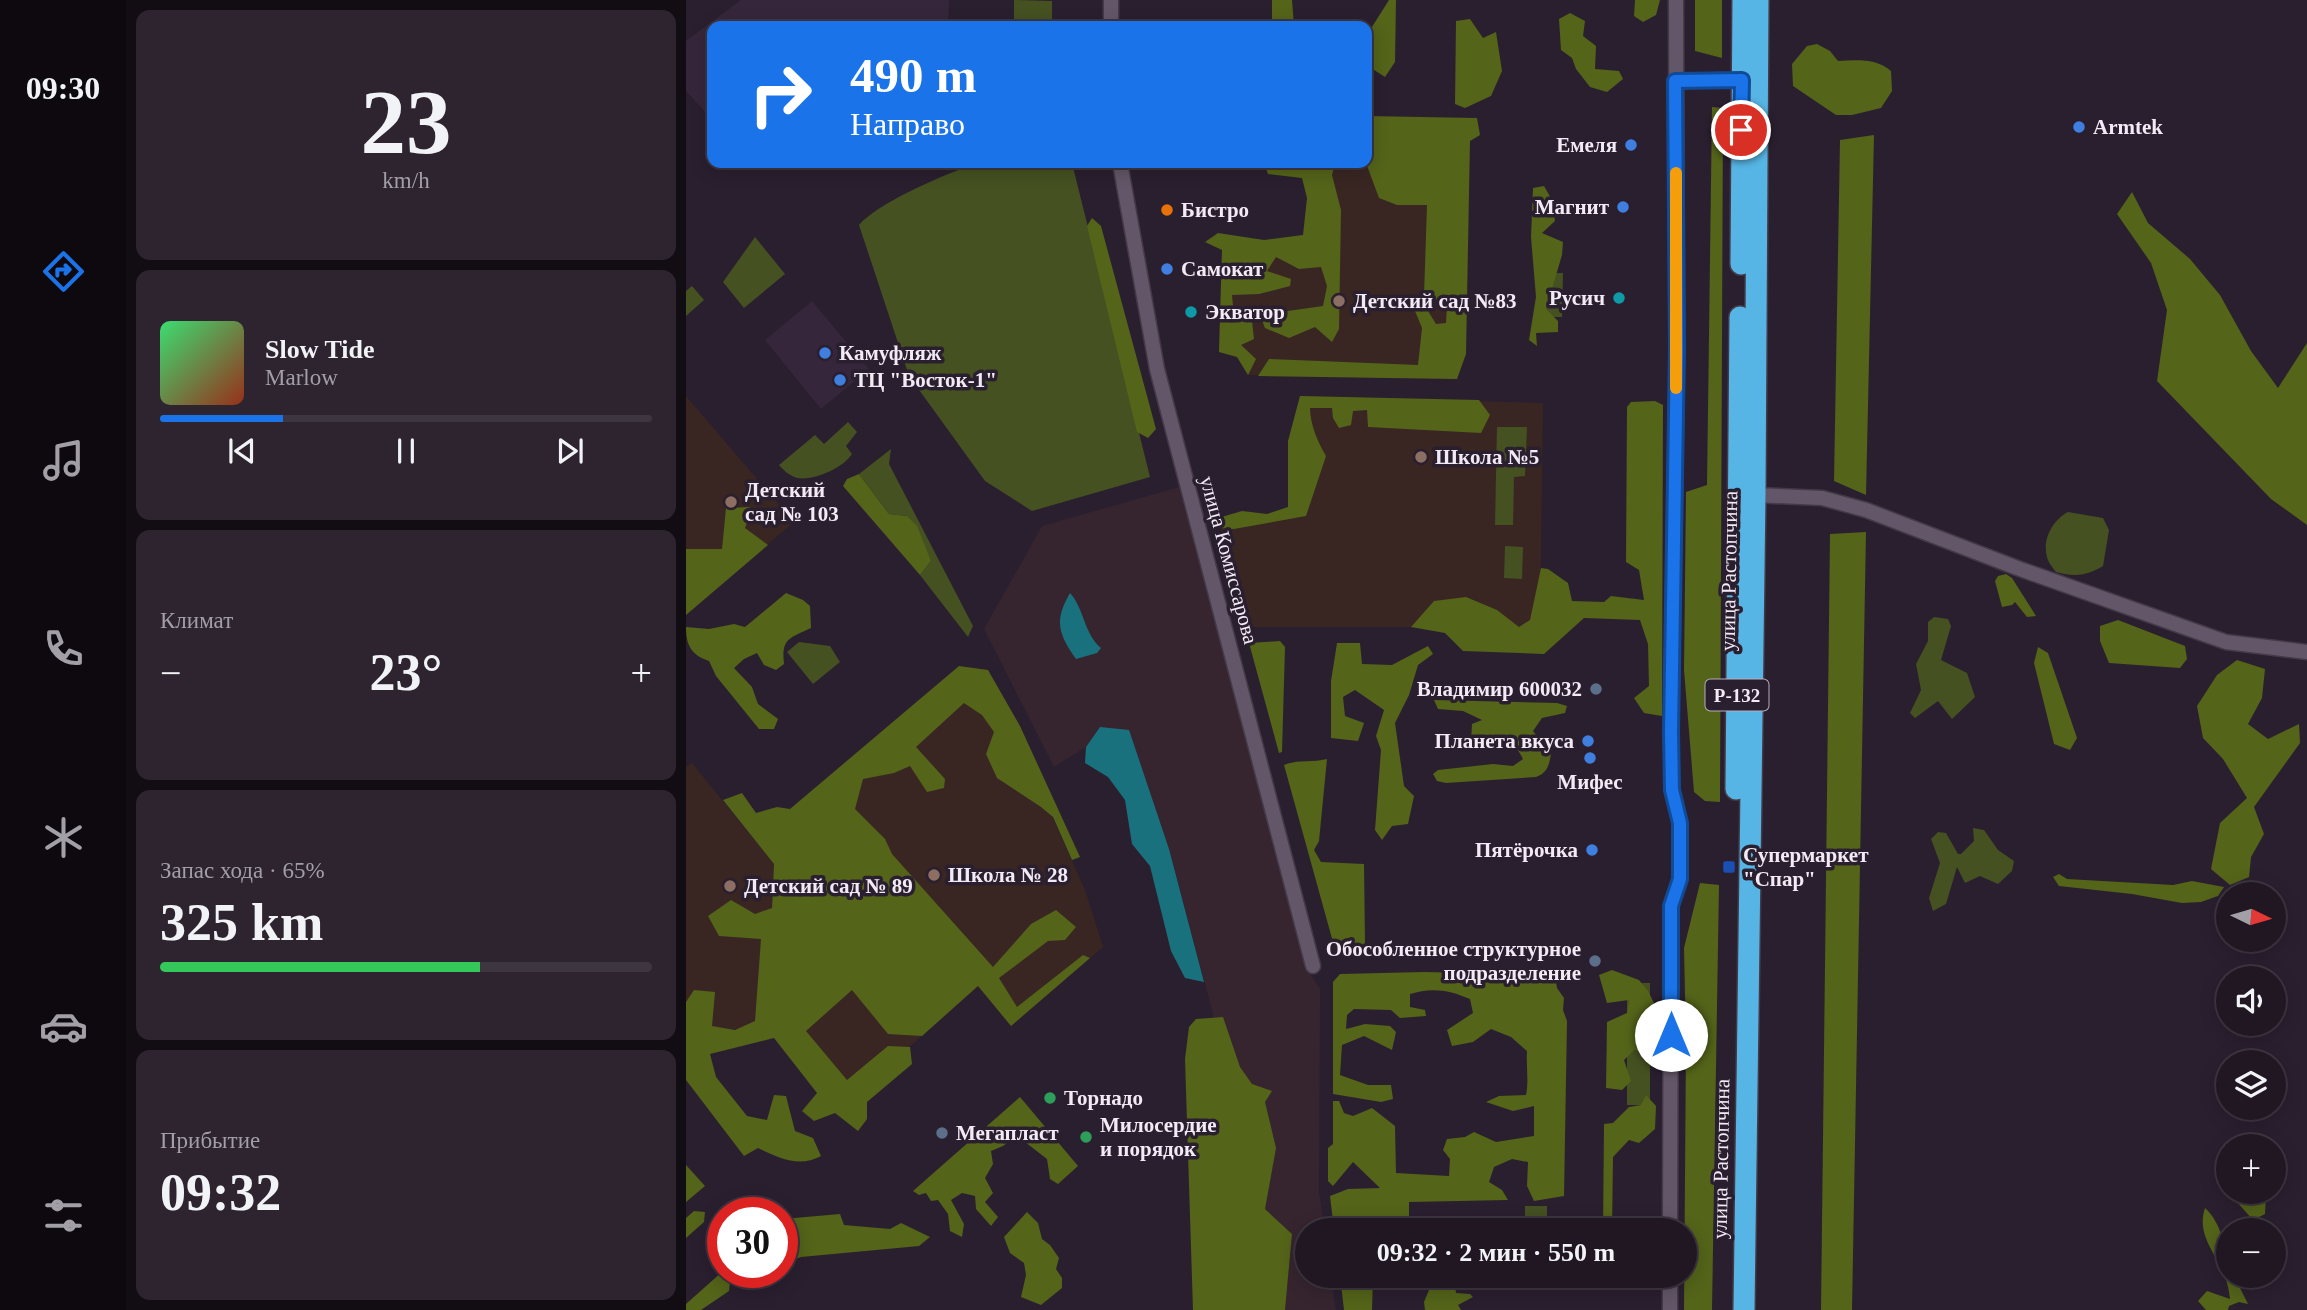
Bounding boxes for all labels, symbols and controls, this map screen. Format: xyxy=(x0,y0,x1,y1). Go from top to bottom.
text: 490 m xyxy=(850,48,977,103)
icon: right xyxy=(735,49,826,140)
text: 09:30 xyxy=(26,70,100,106)
text: 23 xyxy=(361,72,452,173)
pin xyxy=(1711,100,1771,160)
text: Направо xyxy=(850,106,965,142)
icon: arrive xyxy=(1722,111,1760,149)
place label: Armtek xyxy=(2093,115,2163,139)
marker: Armtek xyxy=(2071,119,2087,135)
place label: Емеля xyxy=(1556,133,1617,157)
marker: Емеля xyxy=(1623,137,1639,153)
text: km/h xyxy=(382,168,430,193)
place label: Магнит xyxy=(1535,195,1610,219)
place label: Бистро xyxy=(1181,198,1249,222)
marker: Магнит xyxy=(1615,199,1631,215)
marker: Бистро xyxy=(1159,202,1175,218)
icon: directions xyxy=(39,247,88,296)
place label: Самокат xyxy=(1181,257,1264,281)
marker: Самокат xyxy=(1159,261,1175,277)
place label: Русич xyxy=(1549,286,1605,310)
place label: Детский сад №83 xyxy=(1353,289,1517,313)
marker: Русич xyxy=(1611,290,1627,306)
marker: Детский сад №83 xyxy=(1331,293,1347,309)
place label: Экватор xyxy=(1205,300,1285,324)
marker: Экватор xyxy=(1183,304,1199,320)
text: Slow Tide xyxy=(265,335,375,364)
place label: Камуфляж xyxy=(839,341,942,365)
marker: Камуфляж xyxy=(817,345,833,361)
text: Marlow xyxy=(265,365,338,390)
place label: ТЦ "Восток-1" xyxy=(854,368,997,392)
marker: ТЦ "Восток-1" xyxy=(832,372,848,388)
icon: previous xyxy=(223,432,261,470)
icon: pause xyxy=(387,432,425,470)
icon: next xyxy=(551,432,589,470)
icon: music xyxy=(39,436,88,485)
place label: Школа №5 xyxy=(1435,445,1539,469)
marker: Школа №5 xyxy=(1413,449,1429,465)
street label: улица Комиссарова xyxy=(1195,473,1263,647)
place label: Детский сад № 103 xyxy=(745,478,839,526)
street label: улица Растопчина xyxy=(1716,490,1742,651)
marker: Детский сад № 103 xyxy=(723,494,739,510)
text: Климат xyxy=(160,608,233,633)
icon: phone xyxy=(39,624,88,673)
text: 23° xyxy=(370,644,442,701)
text: − xyxy=(160,652,181,694)
text: + xyxy=(631,652,652,694)
place label: Владимир 600032 xyxy=(1417,677,1582,701)
road number: Р-132 xyxy=(1706,680,1768,710)
marker: Владимир 600032 xyxy=(1588,681,1604,697)
place label: Планета вкуса xyxy=(1435,729,1574,753)
marker: Планета вкуса xyxy=(1580,733,1596,749)
marker: Мифес xyxy=(1582,750,1598,766)
place label: Мифес xyxy=(1557,770,1623,794)
icon: climate xyxy=(39,813,88,862)
place label: Пятёрочка xyxy=(1475,838,1578,862)
marker: Пятёрочка xyxy=(1584,842,1600,858)
place label: Супермаркет "Спар" xyxy=(1743,843,1869,891)
text: Запас хода · 65% xyxy=(160,858,325,883)
marker: Супермаркет "Спар" xyxy=(1721,859,1737,875)
place label: Школа № 28 xyxy=(948,863,1068,887)
marker: Школа № 28 xyxy=(926,867,942,883)
place label: Детский сад № 89 xyxy=(744,874,913,898)
marker: Детский сад № 89 xyxy=(722,878,738,894)
north arrow xyxy=(2216,882,2286,952)
map controls xyxy=(2216,882,2286,1288)
text: 325 km xyxy=(160,894,323,951)
place label: Обособленное структурное подразделение xyxy=(1326,937,1581,985)
marker: Обособленное структурное подразделение xyxy=(1587,953,1603,969)
button: sound xyxy=(2216,966,2286,1036)
position arrow xyxy=(1634,998,1708,1072)
icon: car xyxy=(39,1002,88,1051)
button: layers xyxy=(2216,1050,2286,1120)
street label: улица Растопчина xyxy=(1708,1078,1734,1239)
place label: Торнадо xyxy=(1064,1086,1143,1110)
marker: Торнадо xyxy=(1042,1090,1058,1106)
place label: Милосердие и порядок xyxy=(1100,1113,1217,1161)
place label: Мегапласт xyxy=(956,1121,1059,1145)
marker: Мегапласт xyxy=(934,1125,950,1141)
text: Прибытие xyxy=(160,1128,260,1153)
marker: Милосердие и порядок xyxy=(1078,1129,1094,1145)
button: + xyxy=(2216,1134,2286,1204)
text: 09:32 xyxy=(160,1164,281,1221)
icon: filters xyxy=(39,1191,88,1240)
speed limit sign: 30 xyxy=(707,1197,798,1288)
button: − xyxy=(2216,1218,2286,1288)
text: 09:32 · 2 мин · 550 m xyxy=(1377,1238,1615,1267)

